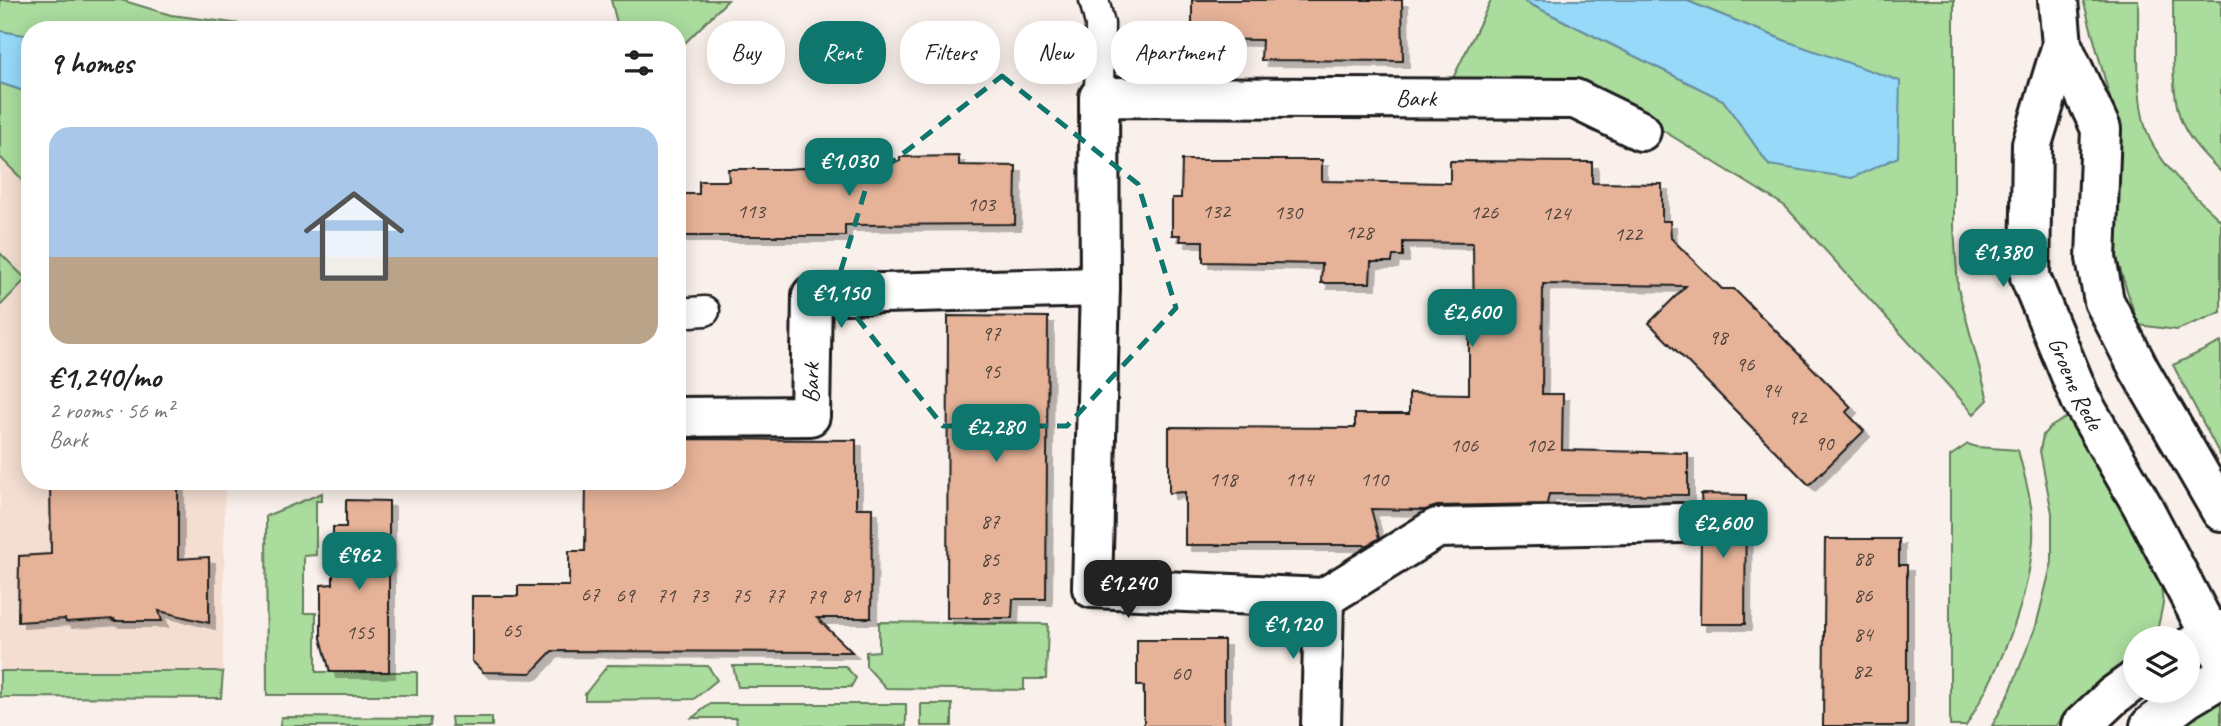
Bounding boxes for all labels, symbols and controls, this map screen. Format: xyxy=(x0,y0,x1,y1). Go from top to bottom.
chip: Buy xyxy=(707,21,785,84)
chip: Rent xyxy=(799,21,886,84)
chip: Filters xyxy=(900,21,1000,84)
chip: New xyxy=(1014,21,1097,84)
chip: Apartment xyxy=(1111,21,1247,84)
text: 9 homes xyxy=(49,44,133,82)
icon: filters xyxy=(620,44,658,82)
street label: Bark xyxy=(1396,83,1438,113)
pin: €1,030 xyxy=(792,138,906,198)
text: €1,030 xyxy=(821,146,877,175)
icon: home xyxy=(291,173,417,299)
house number: 103 xyxy=(967,191,997,217)
house number: 113 xyxy=(737,198,767,224)
house number: 132 xyxy=(1202,198,1232,224)
house number: 130 xyxy=(1274,199,1304,225)
house number: 126 xyxy=(1470,199,1499,225)
house number: 124 xyxy=(1542,200,1573,226)
house number: 128 xyxy=(1345,219,1376,245)
house number: 122 xyxy=(1614,221,1644,247)
pin: €1,380 xyxy=(1946,230,2060,289)
text: €1,380 xyxy=(1975,237,2031,266)
pin: €1,150 xyxy=(784,270,898,330)
text: €1,150 xyxy=(813,278,869,307)
pin: €2,600 xyxy=(1415,290,1529,349)
text: €2,600 xyxy=(1444,297,1500,326)
house number: 97 xyxy=(982,320,1002,346)
house number: 98 xyxy=(1709,324,1730,350)
street label: Groene Rede xyxy=(2041,332,2111,437)
house number: 96 xyxy=(1736,351,1755,377)
text: €1,240/mo xyxy=(49,358,161,396)
house number: 95 xyxy=(982,358,1002,384)
street label: Bark xyxy=(795,360,826,403)
house number: 94 xyxy=(1762,377,1783,403)
text: 2 rooms · 56 m² xyxy=(49,396,173,425)
house number: 92 xyxy=(1788,404,1808,430)
pin: €2,280 xyxy=(939,405,1053,464)
text: €2,280 xyxy=(968,412,1024,441)
text: Bark xyxy=(49,425,88,454)
house number: 90 xyxy=(1815,430,1835,456)
house number: 106 xyxy=(1450,432,1479,458)
house number: 102 xyxy=(1526,432,1556,458)
house number: 118 xyxy=(1209,466,1240,492)
house number: 114 xyxy=(1285,466,1316,492)
house number: 110 xyxy=(1360,466,1390,492)
pin: €2,600 xyxy=(1666,500,1780,560)
house number: 87 xyxy=(981,508,1001,534)
text: €2,600 xyxy=(1695,508,1751,537)
pin: €962 xyxy=(318,532,400,592)
text: €962 xyxy=(338,540,380,569)
house number: 88 xyxy=(1854,545,1875,571)
house number: 85 xyxy=(981,546,1001,572)
pin: €1,240 xyxy=(1071,560,1185,620)
text: €1,240 xyxy=(1100,568,1156,597)
house number: 67 xyxy=(581,581,601,607)
house number: 69 xyxy=(616,582,636,608)
house number: 71 xyxy=(657,582,677,608)
house number: 73 xyxy=(690,582,710,608)
house number: 75 xyxy=(732,582,752,608)
house number: 77 xyxy=(766,582,786,608)
house number: 81 xyxy=(842,582,862,608)
house number: 86 xyxy=(1854,582,1873,608)
house number: 79 xyxy=(807,583,827,609)
house number: 83 xyxy=(981,584,1001,610)
pin: €1,120 xyxy=(1236,602,1350,661)
text: €1,120 xyxy=(1265,609,1321,638)
house number: 65 xyxy=(503,617,523,643)
house number: 155 xyxy=(346,619,376,645)
house number: 84 xyxy=(1854,621,1875,647)
map controls xyxy=(2123,626,2200,703)
button: layers xyxy=(2123,626,2200,703)
house number: 82 xyxy=(1853,658,1873,684)
house number: 60 xyxy=(1172,660,1192,686)

